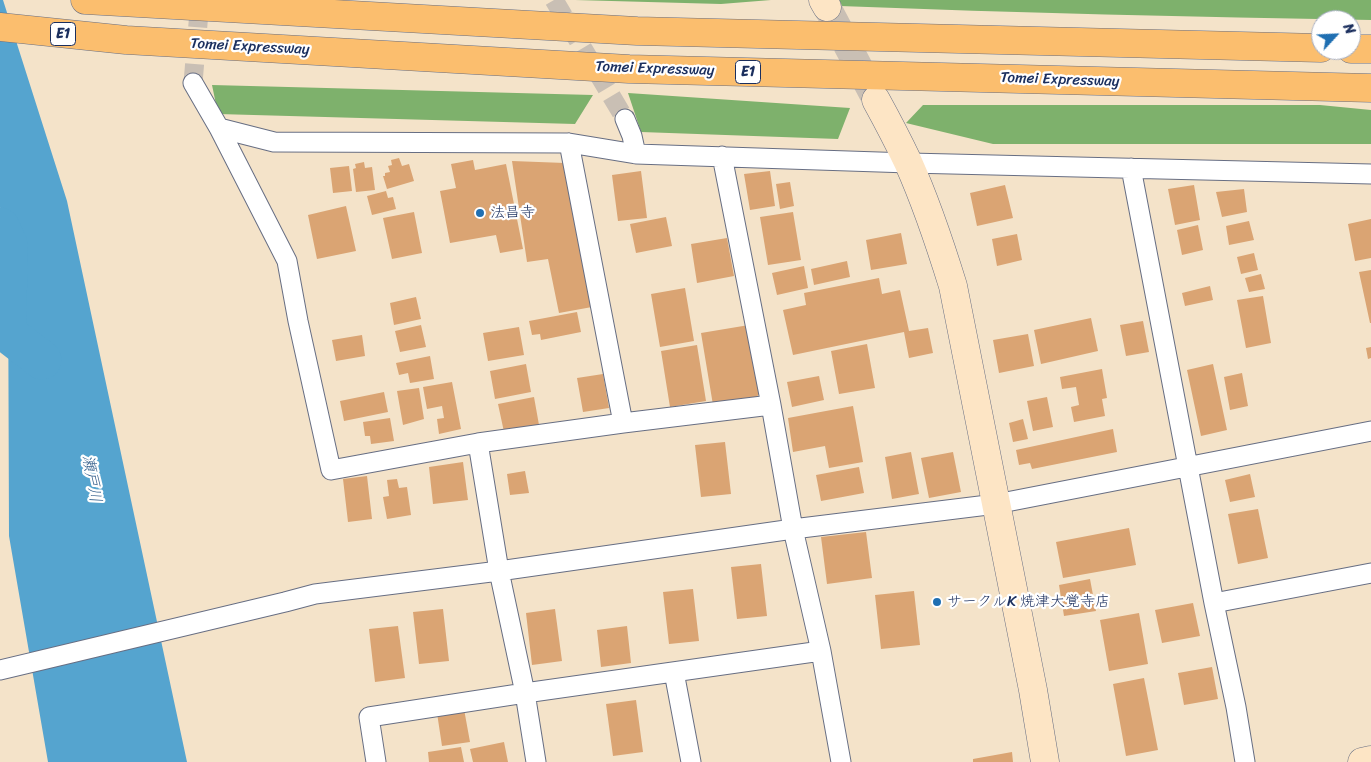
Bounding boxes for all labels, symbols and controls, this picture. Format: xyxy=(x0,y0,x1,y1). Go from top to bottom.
north arrow xyxy=(1311,10,1361,60)
text: N xyxy=(1336,19,1363,39)
road number: E1 xyxy=(50,22,76,46)
street label: Tomei Expressway xyxy=(190,35,310,59)
street label: Tomei Expressway xyxy=(595,58,715,80)
road number: E1 xyxy=(736,61,760,84)
street label: Tomei Expressway xyxy=(1000,69,1120,91)
place label: 法昌寺 xyxy=(490,204,535,222)
marker: 法昌寺 xyxy=(474,207,486,219)
water label: 瀬戸川 xyxy=(77,454,105,504)
place label: サークルK 焼津大覚寺店 xyxy=(947,593,1110,611)
marker: サークルK 焼津大覚寺店 xyxy=(931,596,943,608)

